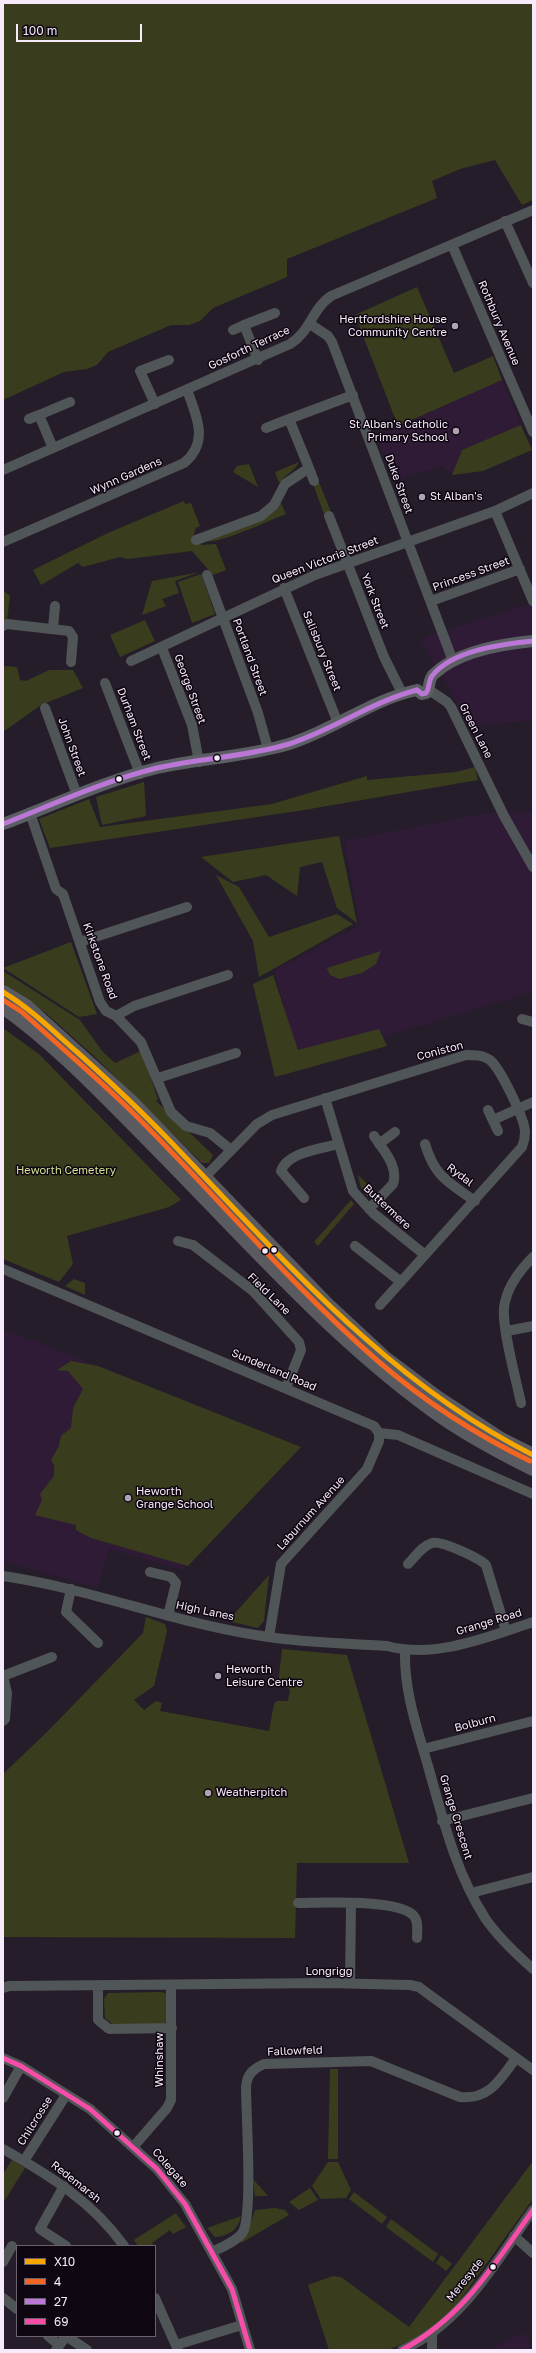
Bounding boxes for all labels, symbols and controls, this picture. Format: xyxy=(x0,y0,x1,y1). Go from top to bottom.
scale bar xyxy=(18,16,144,42)
text: 100 m xyxy=(23,23,57,38)
street label: Rothbury Avenue xyxy=(475,279,523,367)
place label: Hertfordshire House Community Centre xyxy=(339,313,447,339)
marker: Hertfordshire House Community Centre xyxy=(450,321,460,331)
street label: Gosforth Terrace xyxy=(206,323,292,373)
place label: St Alban's Catholic Primary School xyxy=(349,418,448,444)
marker: St Alban's Catholic Primary School xyxy=(451,426,461,436)
street label: Duke Street xyxy=(382,453,416,515)
street label: Wynn Gardens xyxy=(88,454,164,498)
place label: St Alban's xyxy=(430,490,483,504)
marker: St Alban's xyxy=(417,492,427,502)
street label: Queen Victoria Street xyxy=(270,534,380,586)
street label: Princess Street xyxy=(431,554,511,594)
street label: York Street xyxy=(358,571,392,631)
street label: Salisbury Street xyxy=(300,609,344,693)
street label: Portland Street xyxy=(230,617,270,697)
street label: George Street xyxy=(171,652,209,726)
street label: Durham Street xyxy=(114,686,154,762)
street label: Green Lane xyxy=(457,701,495,761)
street label: John Street xyxy=(55,716,89,778)
unlabelled marker xyxy=(212,753,222,763)
unlabelled marker xyxy=(114,774,124,784)
street label: Kirkstone Road xyxy=(80,921,120,1001)
street label: Coniston xyxy=(415,1038,465,1064)
street label: Rydal xyxy=(444,1161,476,1189)
park label: Heworth Cemetery xyxy=(16,1164,116,1178)
street label: Buttermere xyxy=(361,1182,413,1232)
unlabelled marker xyxy=(269,1245,279,1255)
unlabelled marker xyxy=(260,1246,270,1256)
street label: Field Lane xyxy=(245,1270,293,1318)
street label: Sunderland Road xyxy=(230,1346,318,1394)
street label: Laburnum Avenue xyxy=(274,1473,348,1553)
place label: Heworth Grange School xyxy=(136,1485,213,1511)
marker: Heworth Grange School xyxy=(123,1493,133,1503)
street label: High Lanes xyxy=(175,1598,235,1624)
street label: Grange Road xyxy=(455,1606,523,1638)
place label: Heworth Leisure Centre xyxy=(226,1663,303,1689)
marker: Heworth Leisure Centre xyxy=(213,1671,223,1681)
street label: Bolburn xyxy=(453,1711,497,1735)
street label: Grange Crescent xyxy=(437,1773,475,1861)
place label: Weatherpitch xyxy=(216,1786,287,1800)
marker: Weatherpitch xyxy=(203,1788,213,1798)
street label: Longrigg xyxy=(305,1965,353,1979)
street label: Whinshaw xyxy=(153,2033,167,2087)
street label: Fallowfeld xyxy=(267,2043,323,2059)
street label: Chilcrosse xyxy=(15,2094,55,2148)
unlabelled marker xyxy=(112,2128,122,2138)
street label: Colegate xyxy=(149,2146,191,2190)
street label: Redemarsh xyxy=(48,2158,104,2206)
legend xyxy=(16,2245,156,2337)
text: X10 xyxy=(54,2254,75,2269)
street label: Meresyde xyxy=(444,2256,486,2304)
unlabelled marker xyxy=(488,2262,498,2272)
text: 4 xyxy=(54,2274,61,2289)
text: 27 xyxy=(54,2294,67,2309)
text: 69 xyxy=(54,2314,69,2329)

